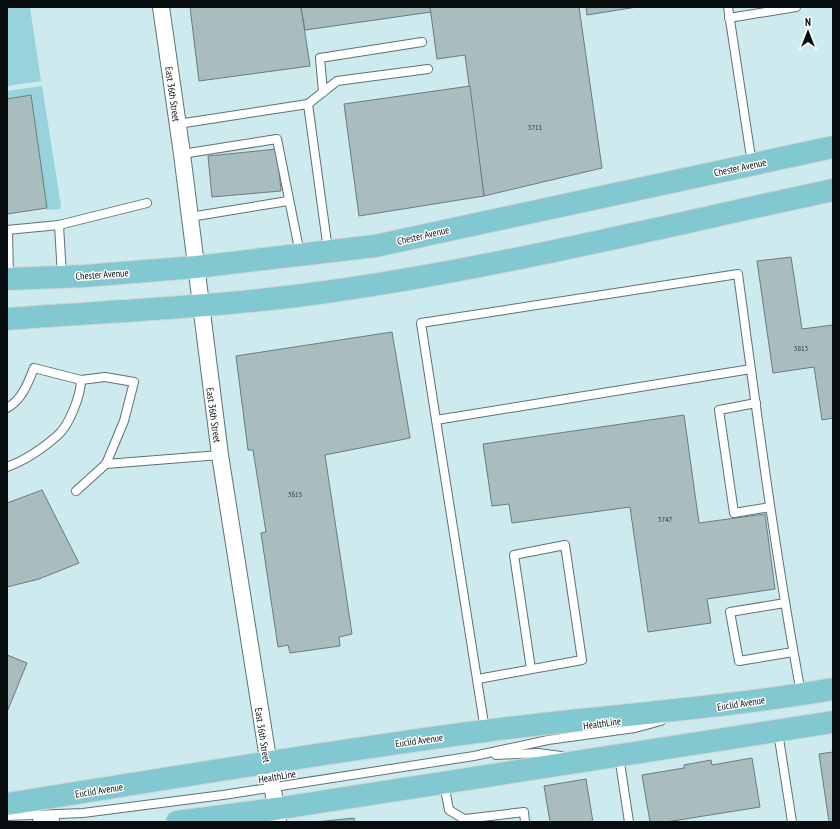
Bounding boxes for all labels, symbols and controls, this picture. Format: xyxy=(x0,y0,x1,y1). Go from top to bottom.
north arrow xyxy=(788,12,828,52)
text: N xyxy=(805,15,811,29)
street label: East 36th Street xyxy=(162,66,183,123)
house number: 3711 xyxy=(528,122,543,132)
street label: Chester Avenue xyxy=(713,156,767,179)
street label: Chester Avenue xyxy=(396,223,450,248)
street label: Chester Avenue xyxy=(75,266,129,283)
house number: 3813 xyxy=(794,343,809,353)
street label: East 36th Street xyxy=(203,387,224,444)
house number: 3615 xyxy=(288,489,302,499)
house number: 3747 xyxy=(658,514,673,524)
street label: Euclid Avenue xyxy=(716,693,766,714)
street label: East 36th Street xyxy=(252,707,273,764)
street label: HealthLine xyxy=(582,714,622,733)
street label: Euclid Avenue xyxy=(394,731,444,750)
street label: HealthLine xyxy=(257,767,297,786)
street label: Euclid Avenue xyxy=(74,780,124,801)

